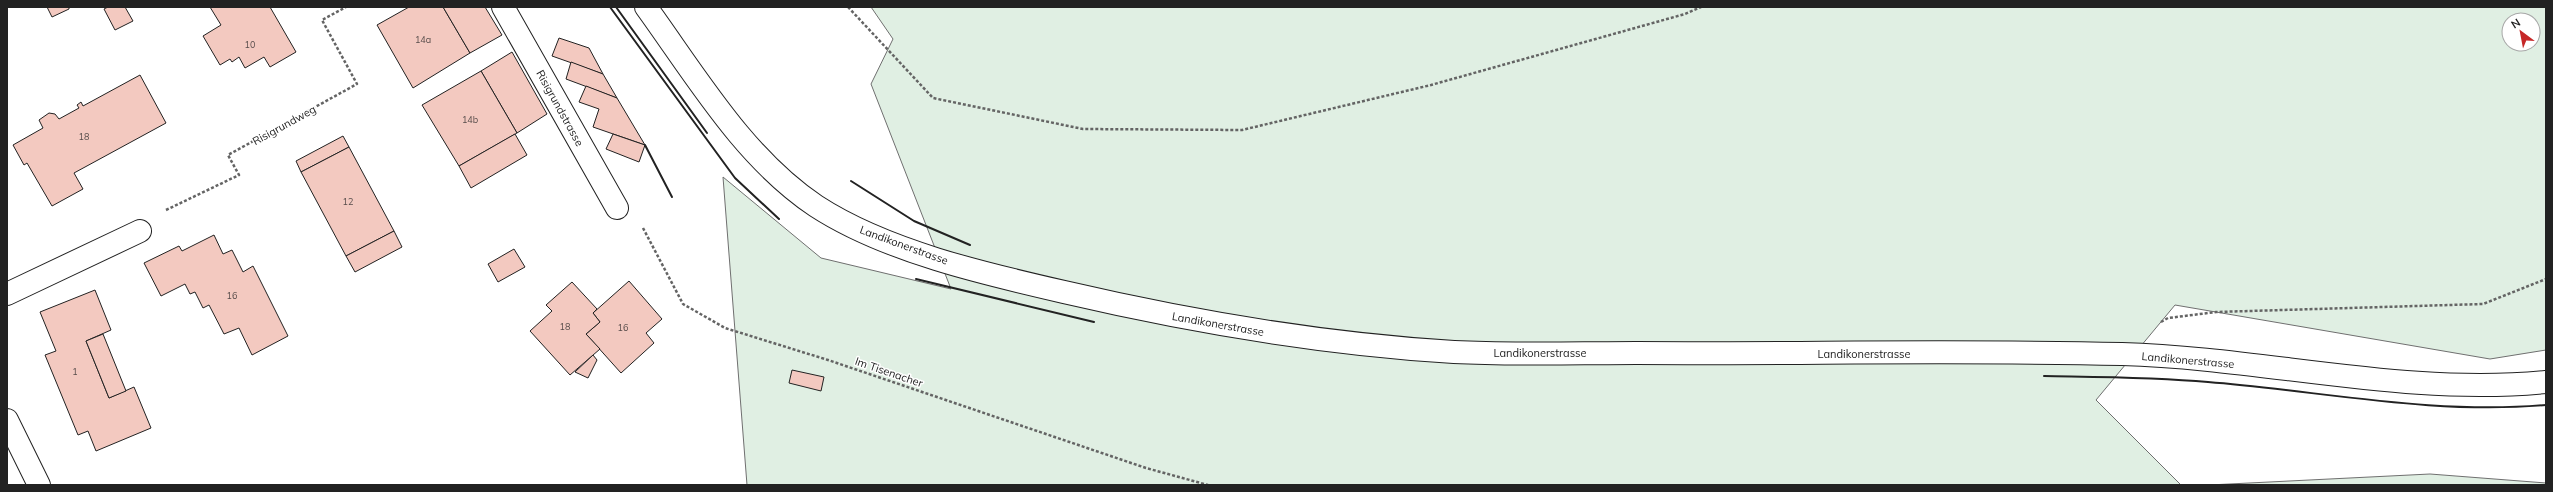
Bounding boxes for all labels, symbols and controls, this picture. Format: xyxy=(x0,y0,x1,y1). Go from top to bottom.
north arrow xyxy=(2501,12,2541,52)
text: N xyxy=(2508,15,2523,32)
house number: 14a xyxy=(415,34,431,45)
house number: 10 xyxy=(245,39,255,50)
street label: Risigrundstrasse xyxy=(533,67,587,149)
street label: Risigrundweg xyxy=(250,102,318,148)
house number: 14b xyxy=(462,114,478,125)
house number: 18 xyxy=(79,131,89,142)
house number: 12 xyxy=(343,196,353,207)
street label: Landikonerstrasse xyxy=(858,222,950,268)
house number: 16 xyxy=(227,290,237,301)
street label: Landikonerstrasse xyxy=(1171,309,1265,339)
house number: 18 xyxy=(560,321,570,332)
house number: 16 xyxy=(618,322,628,333)
street label: Landikonerstrasse xyxy=(1493,346,1587,360)
street label: Landikonerstrasse xyxy=(1817,347,1911,361)
street label: Landikonerstrasse xyxy=(2141,349,2235,371)
street label: Im Tisenacher xyxy=(853,354,925,390)
house number: 1 xyxy=(72,366,78,377)

